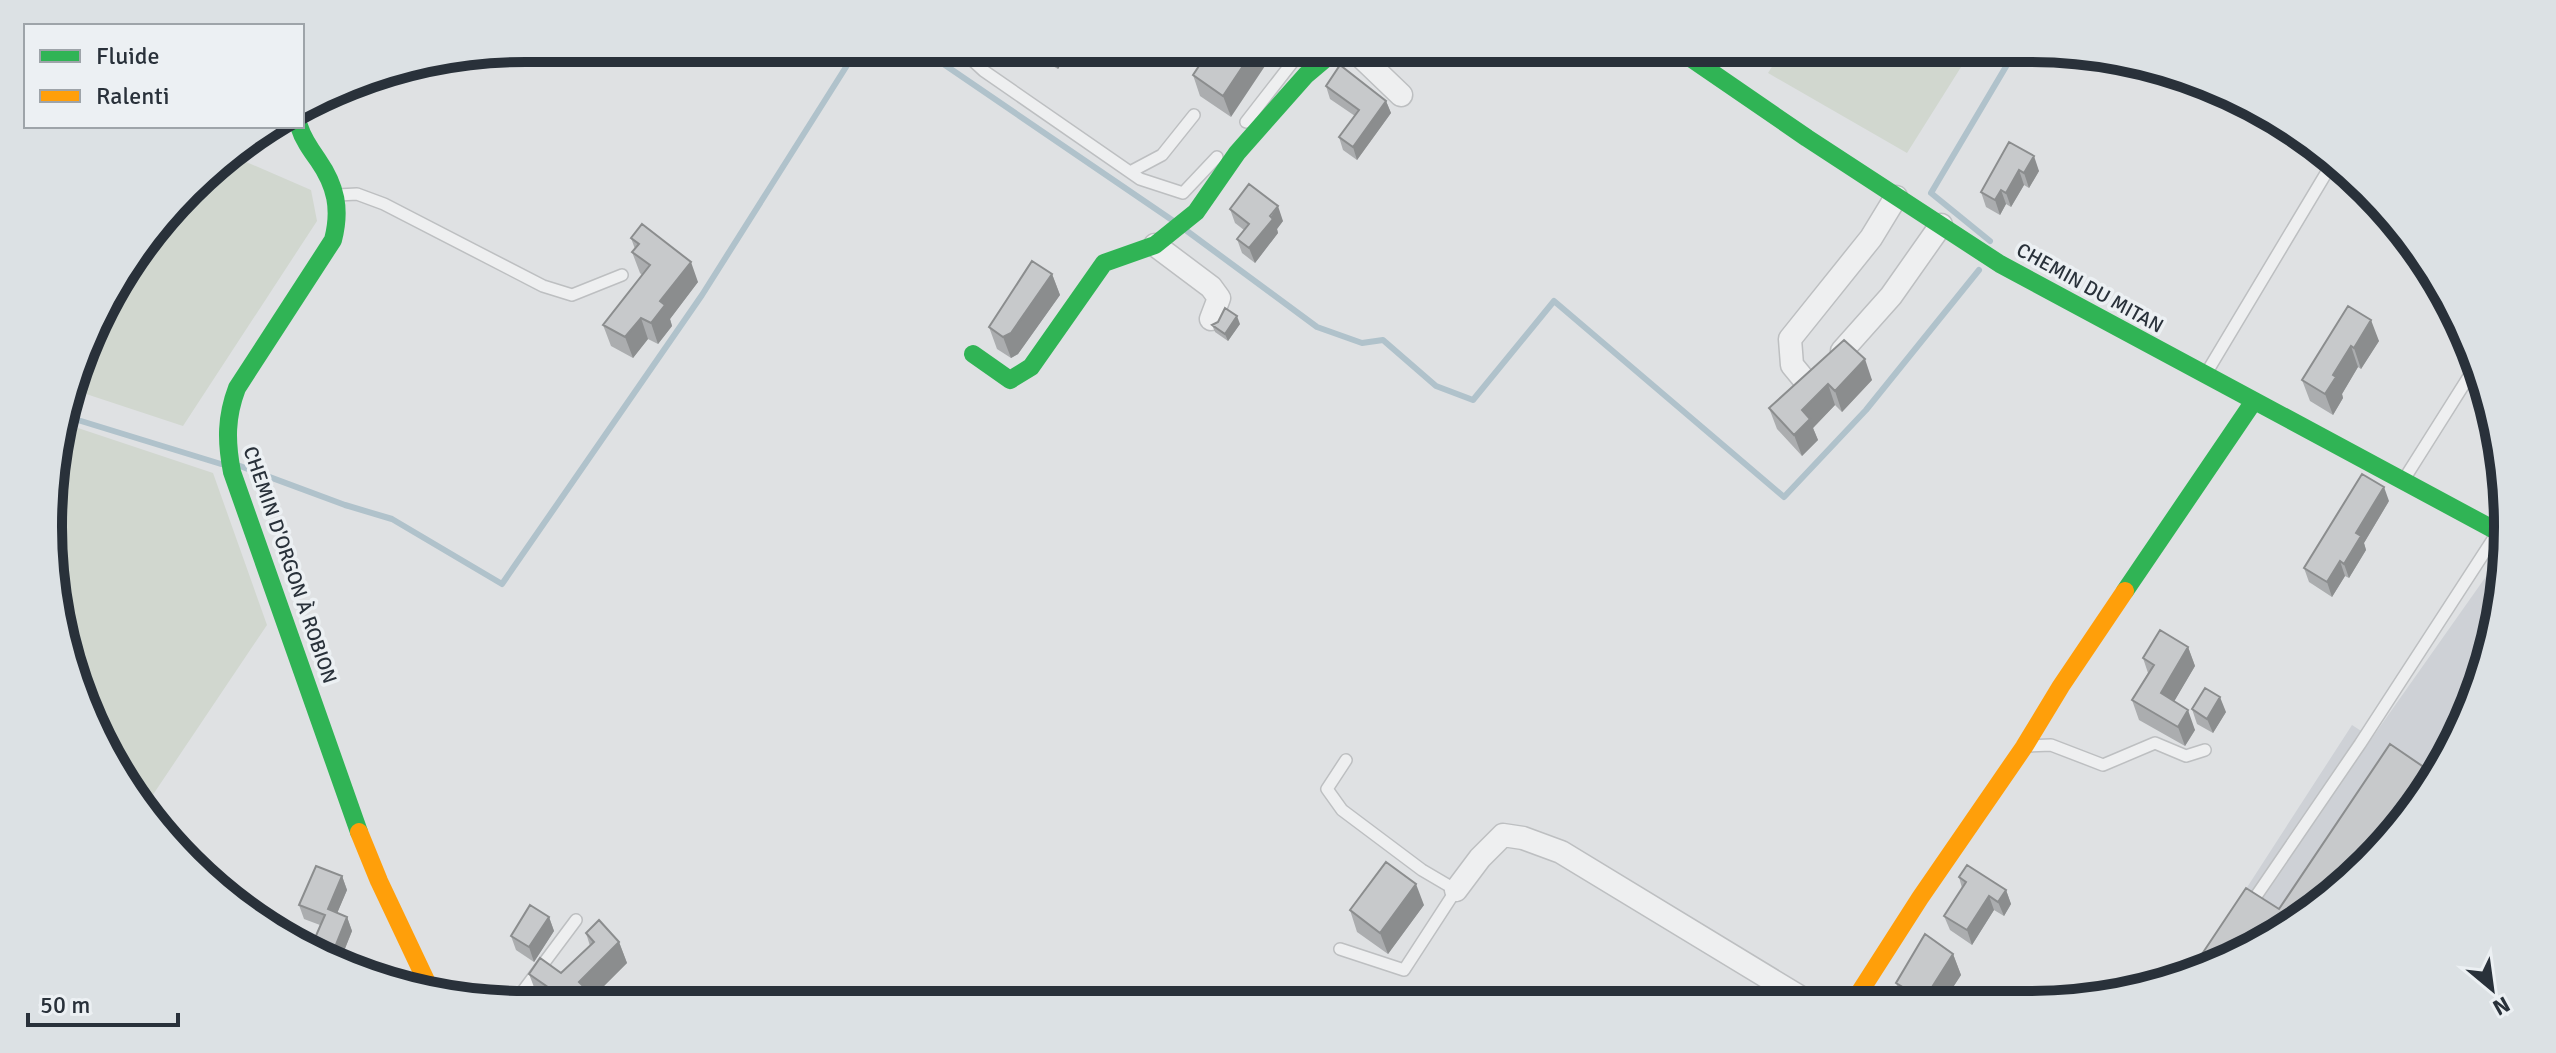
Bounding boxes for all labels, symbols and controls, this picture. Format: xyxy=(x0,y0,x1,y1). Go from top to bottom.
legend xyxy=(24,24,304,128)
text: Fluide xyxy=(96,41,160,71)
text: Ralenti xyxy=(96,81,169,111)
street label: CHEMIN DU MITAN xyxy=(2012,237,2168,339)
street label: CHEMIN D'ORGON À ROBION xyxy=(238,443,342,687)
north arrow xyxy=(2452,949,2532,1029)
scale bar xyxy=(28,977,178,1027)
text: 50 m xyxy=(40,990,90,1020)
text: N xyxy=(2488,991,2515,1022)

